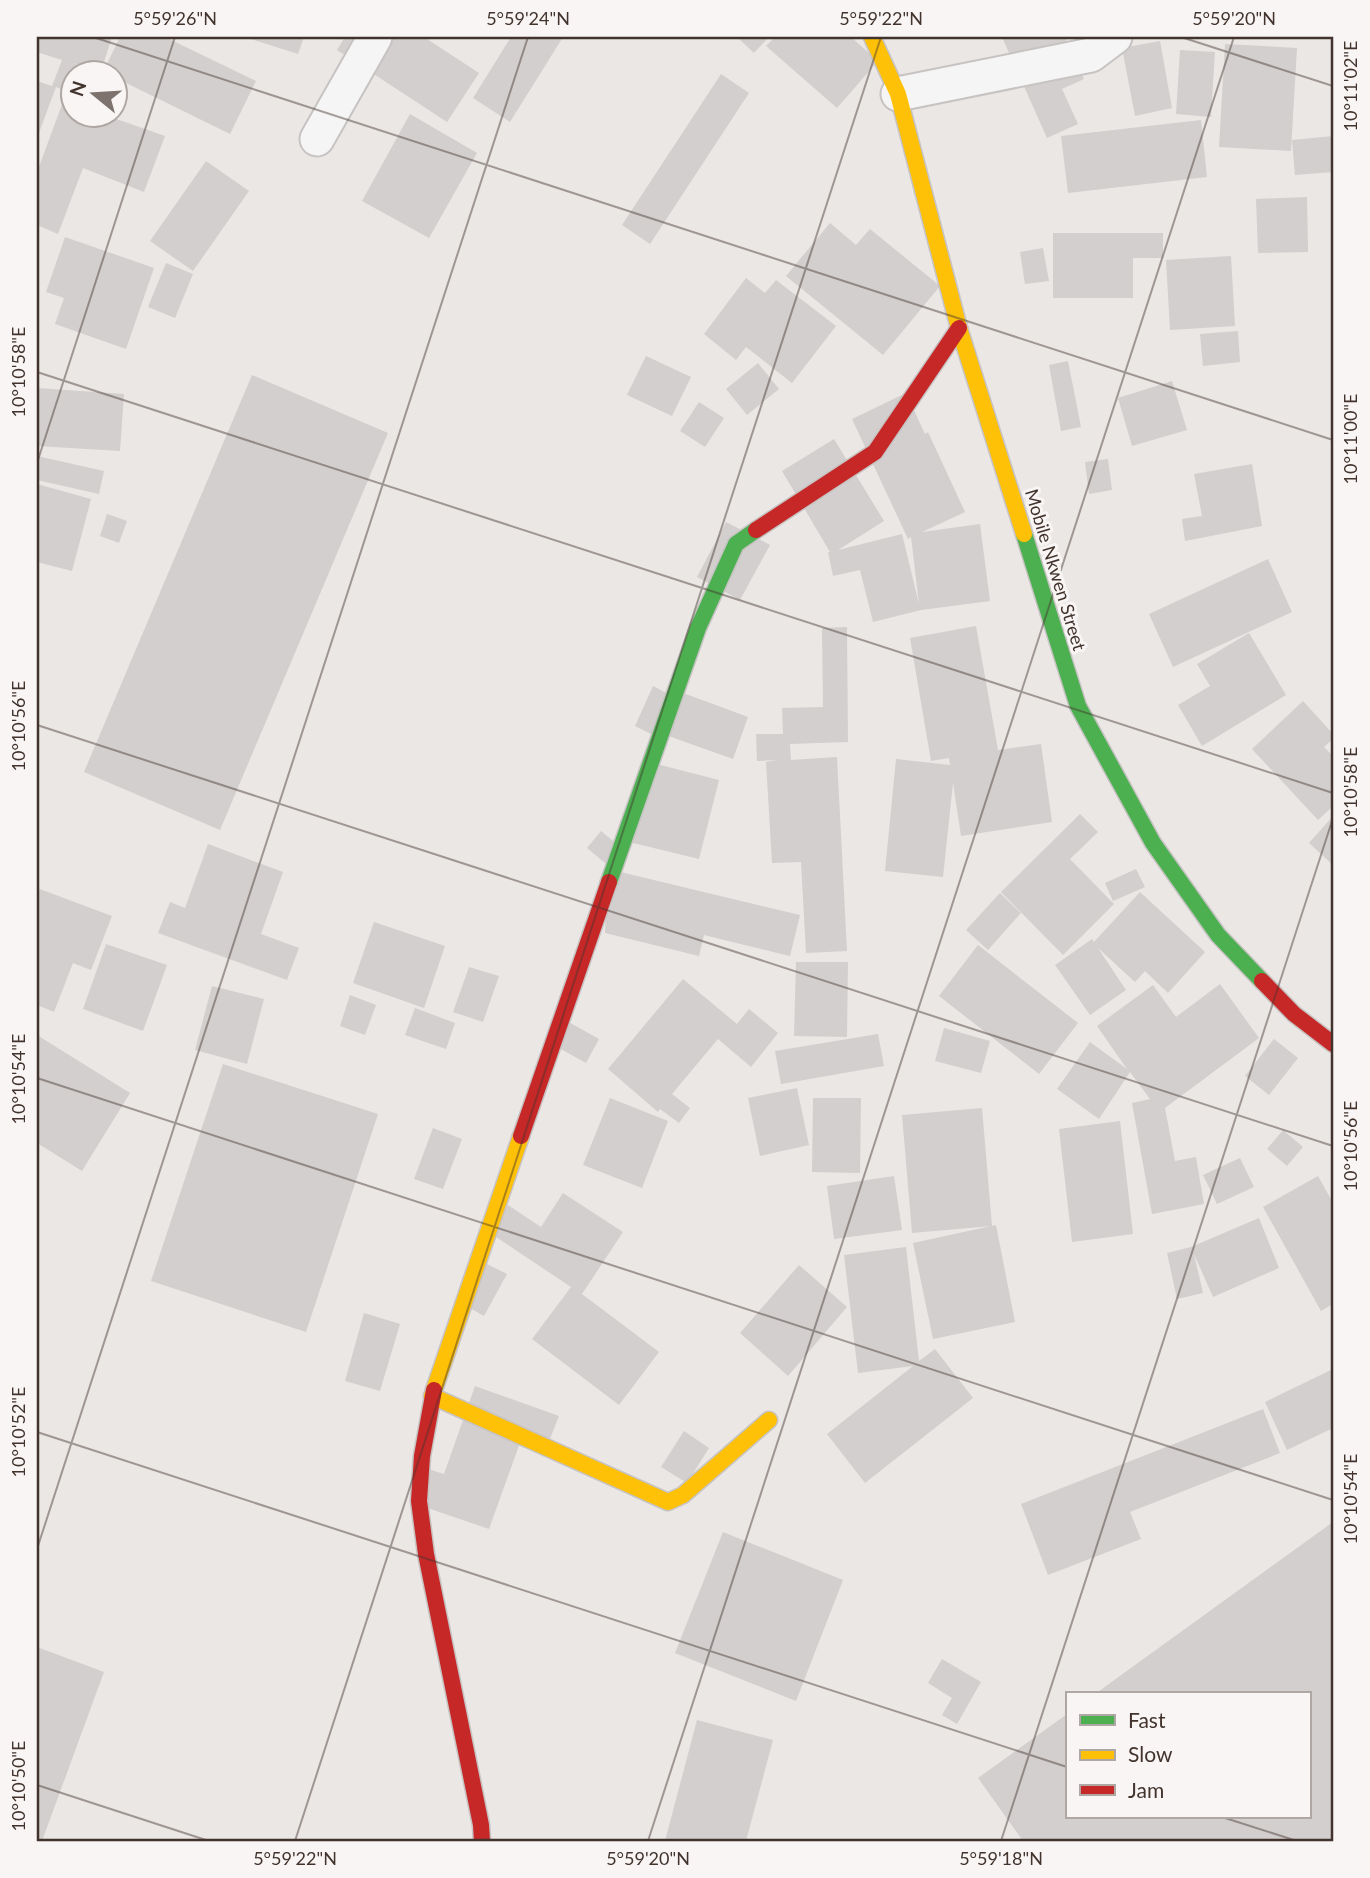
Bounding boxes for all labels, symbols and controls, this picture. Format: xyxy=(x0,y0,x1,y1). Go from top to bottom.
text: 5°59'26"N xyxy=(133,7,217,29)
text: 5°59'24"N xyxy=(486,7,570,29)
text: 5°59'22"N xyxy=(839,7,923,29)
text: 5°59'20"N xyxy=(1192,7,1276,29)
text: 10°11'02"E xyxy=(1339,41,1361,131)
north arrow xyxy=(60,60,130,130)
text: N xyxy=(64,78,91,99)
text: 10°10'58"E xyxy=(7,327,29,417)
text: 10°11'00"E xyxy=(1339,394,1361,484)
street label: Mobile Nkwen Street xyxy=(1021,486,1091,654)
text: 10°10'56"E xyxy=(7,681,29,771)
text: 10°10'58"E xyxy=(1339,747,1361,837)
text: 10°10'54"E xyxy=(7,1034,29,1124)
text: 10°10'56"E xyxy=(1339,1101,1361,1191)
text: 10°10'52"E xyxy=(7,1387,29,1477)
text: 10°10'54"E xyxy=(1339,1454,1361,1544)
legend xyxy=(1066,1692,1310,1818)
text: Fast xyxy=(1128,1707,1166,1732)
text: 10°10'50"E xyxy=(7,1741,29,1831)
text: Slow xyxy=(1128,1741,1173,1766)
text: Jam xyxy=(1128,1777,1164,1802)
text: 5°59'22"N xyxy=(253,1847,337,1869)
text: 5°59'20"N xyxy=(606,1847,690,1869)
text: 5°59'18"N xyxy=(959,1847,1043,1869)

